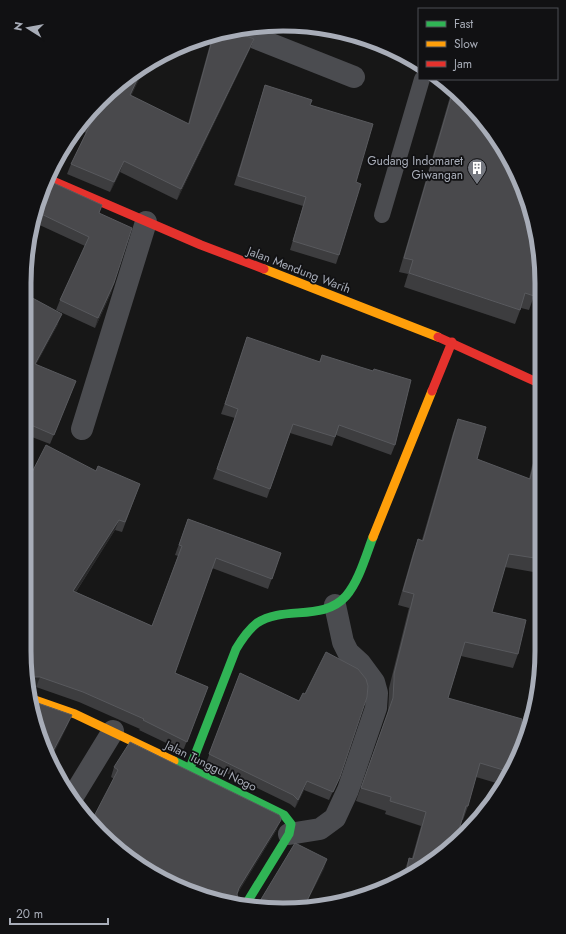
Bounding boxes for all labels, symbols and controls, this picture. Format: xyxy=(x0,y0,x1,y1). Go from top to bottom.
north arrow xyxy=(8,8,48,48)
legend xyxy=(418,8,558,80)
text: Fast xyxy=(454,15,473,33)
text: N xyxy=(9,20,27,32)
text: Slow xyxy=(454,35,479,53)
text: Jam xyxy=(452,55,472,73)
place label: Gudang Indomaret Giwangan xyxy=(367,152,463,184)
building icon: Gudang Indomaret Giwangan xyxy=(466,157,488,185)
street label: Jalan Mendung Warih xyxy=(243,241,353,298)
street label: Jalan Tunggul Nogo xyxy=(160,735,260,796)
scale bar xyxy=(10,900,108,926)
text: 20 m xyxy=(16,905,43,923)

